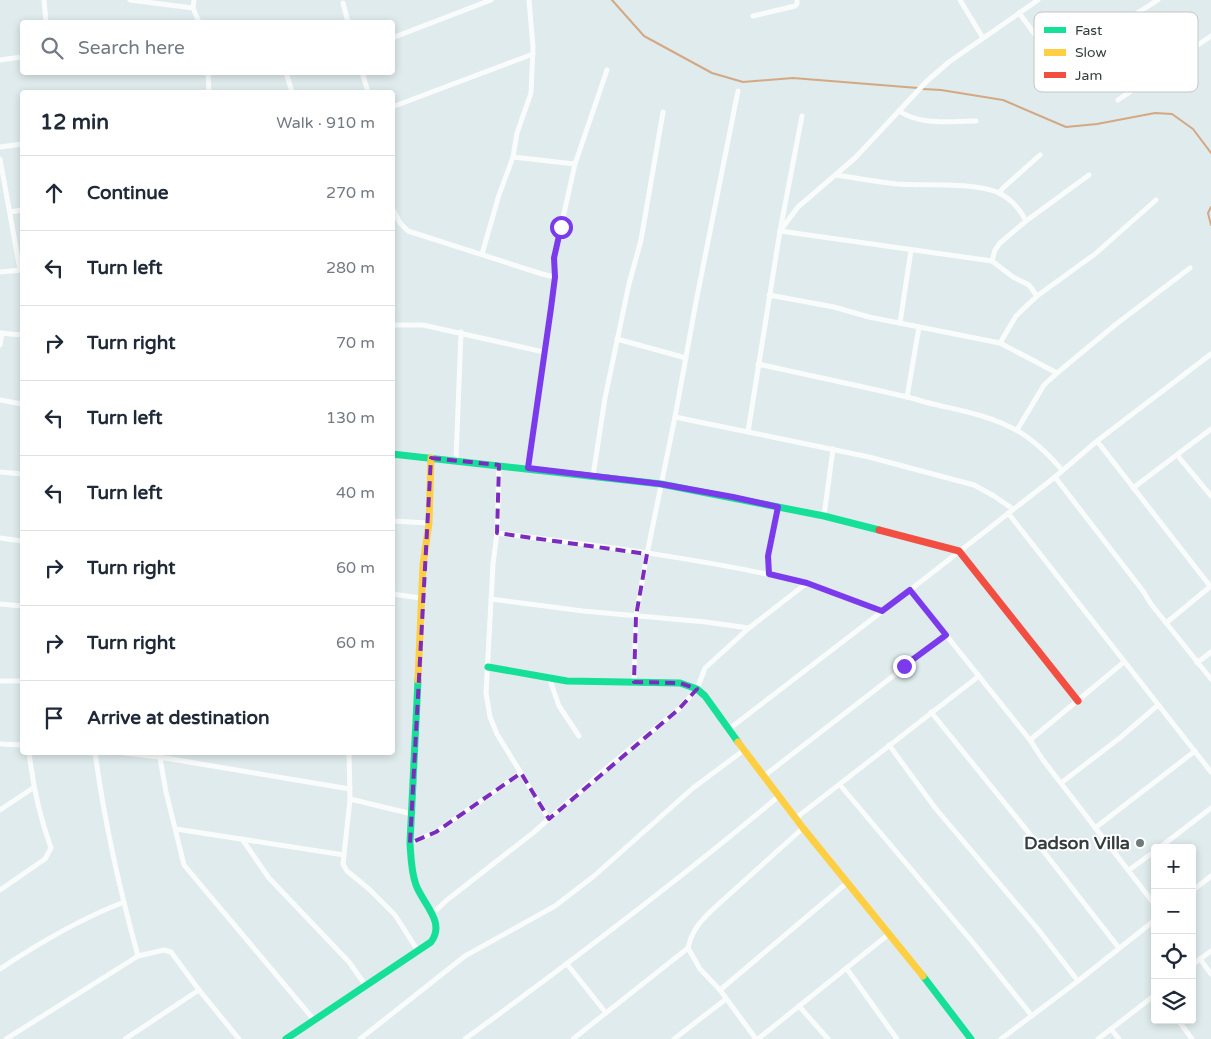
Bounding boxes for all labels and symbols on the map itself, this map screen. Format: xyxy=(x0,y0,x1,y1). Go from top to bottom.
legend xyxy=(1034,12,1198,92)
text: Fast xyxy=(1075,22,1103,39)
text: Slow xyxy=(1075,44,1107,61)
text: Jam xyxy=(1075,67,1102,84)
route start xyxy=(550,216,573,239)
route end xyxy=(893,655,916,678)
place label: Dadson Villa xyxy=(1024,832,1130,854)
marker: Dadson Villa xyxy=(1134,837,1146,849)

